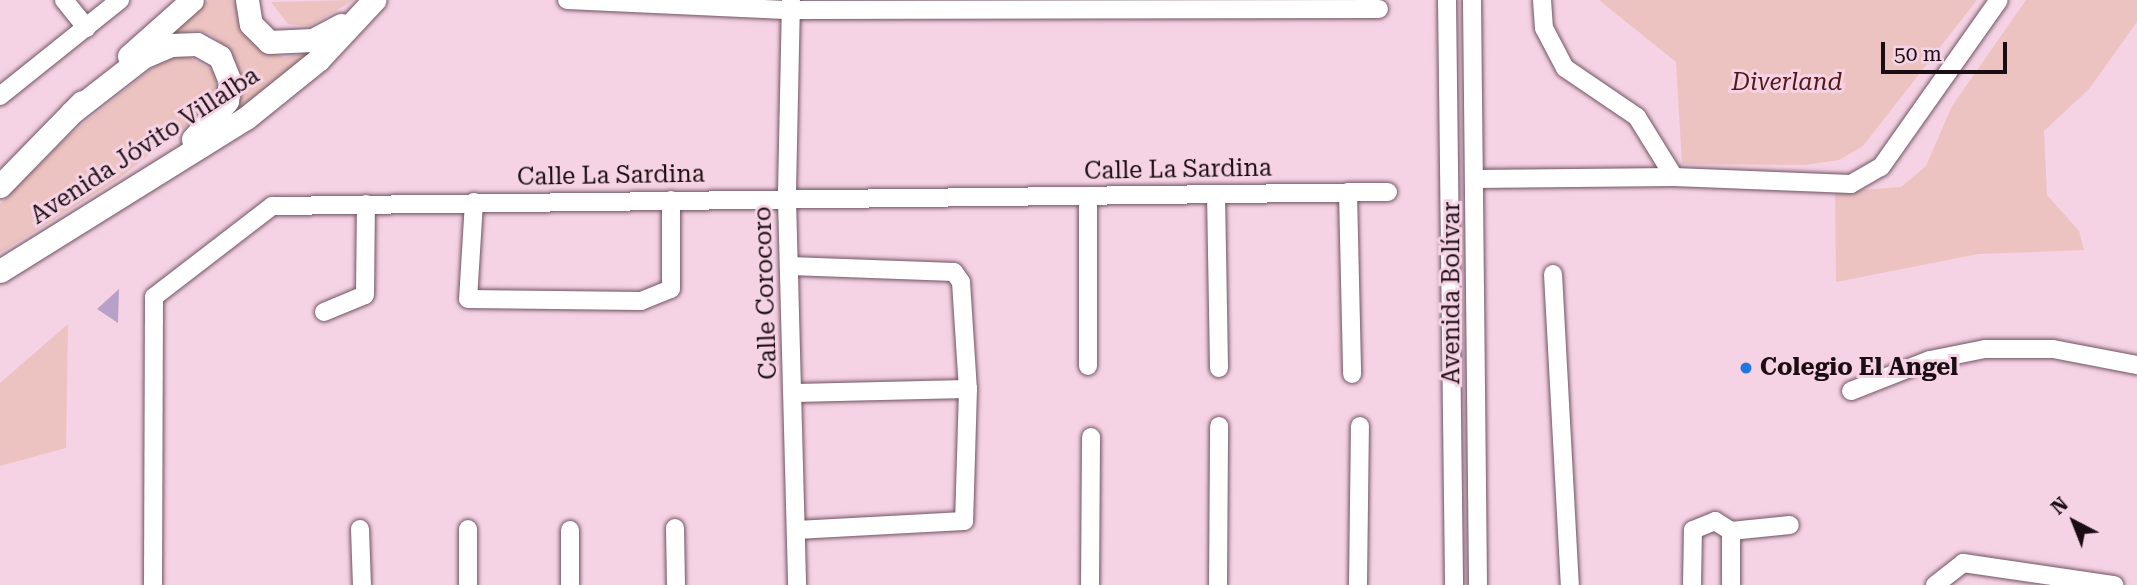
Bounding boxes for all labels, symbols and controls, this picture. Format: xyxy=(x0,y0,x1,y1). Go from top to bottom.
scale bar xyxy=(1885,28,2011,72)
text: 50 m xyxy=(1894,42,1942,66)
street label: Avenida Jóvito Villalba xyxy=(25,61,265,231)
park label: Diverland xyxy=(1732,69,1842,97)
street label: Calle La Sardina xyxy=(1084,154,1272,186)
street label: Calle La Sardina xyxy=(517,160,705,192)
street label: Avenida Bolívar xyxy=(1438,202,1466,384)
street label: Calle Corocoro xyxy=(749,206,783,380)
place label: Colegio El Angel xyxy=(1760,354,1958,382)
marker: Colegio El Angel xyxy=(1738,360,1754,376)
north arrow xyxy=(2039,487,2109,557)
text: N xyxy=(2046,493,2073,519)

